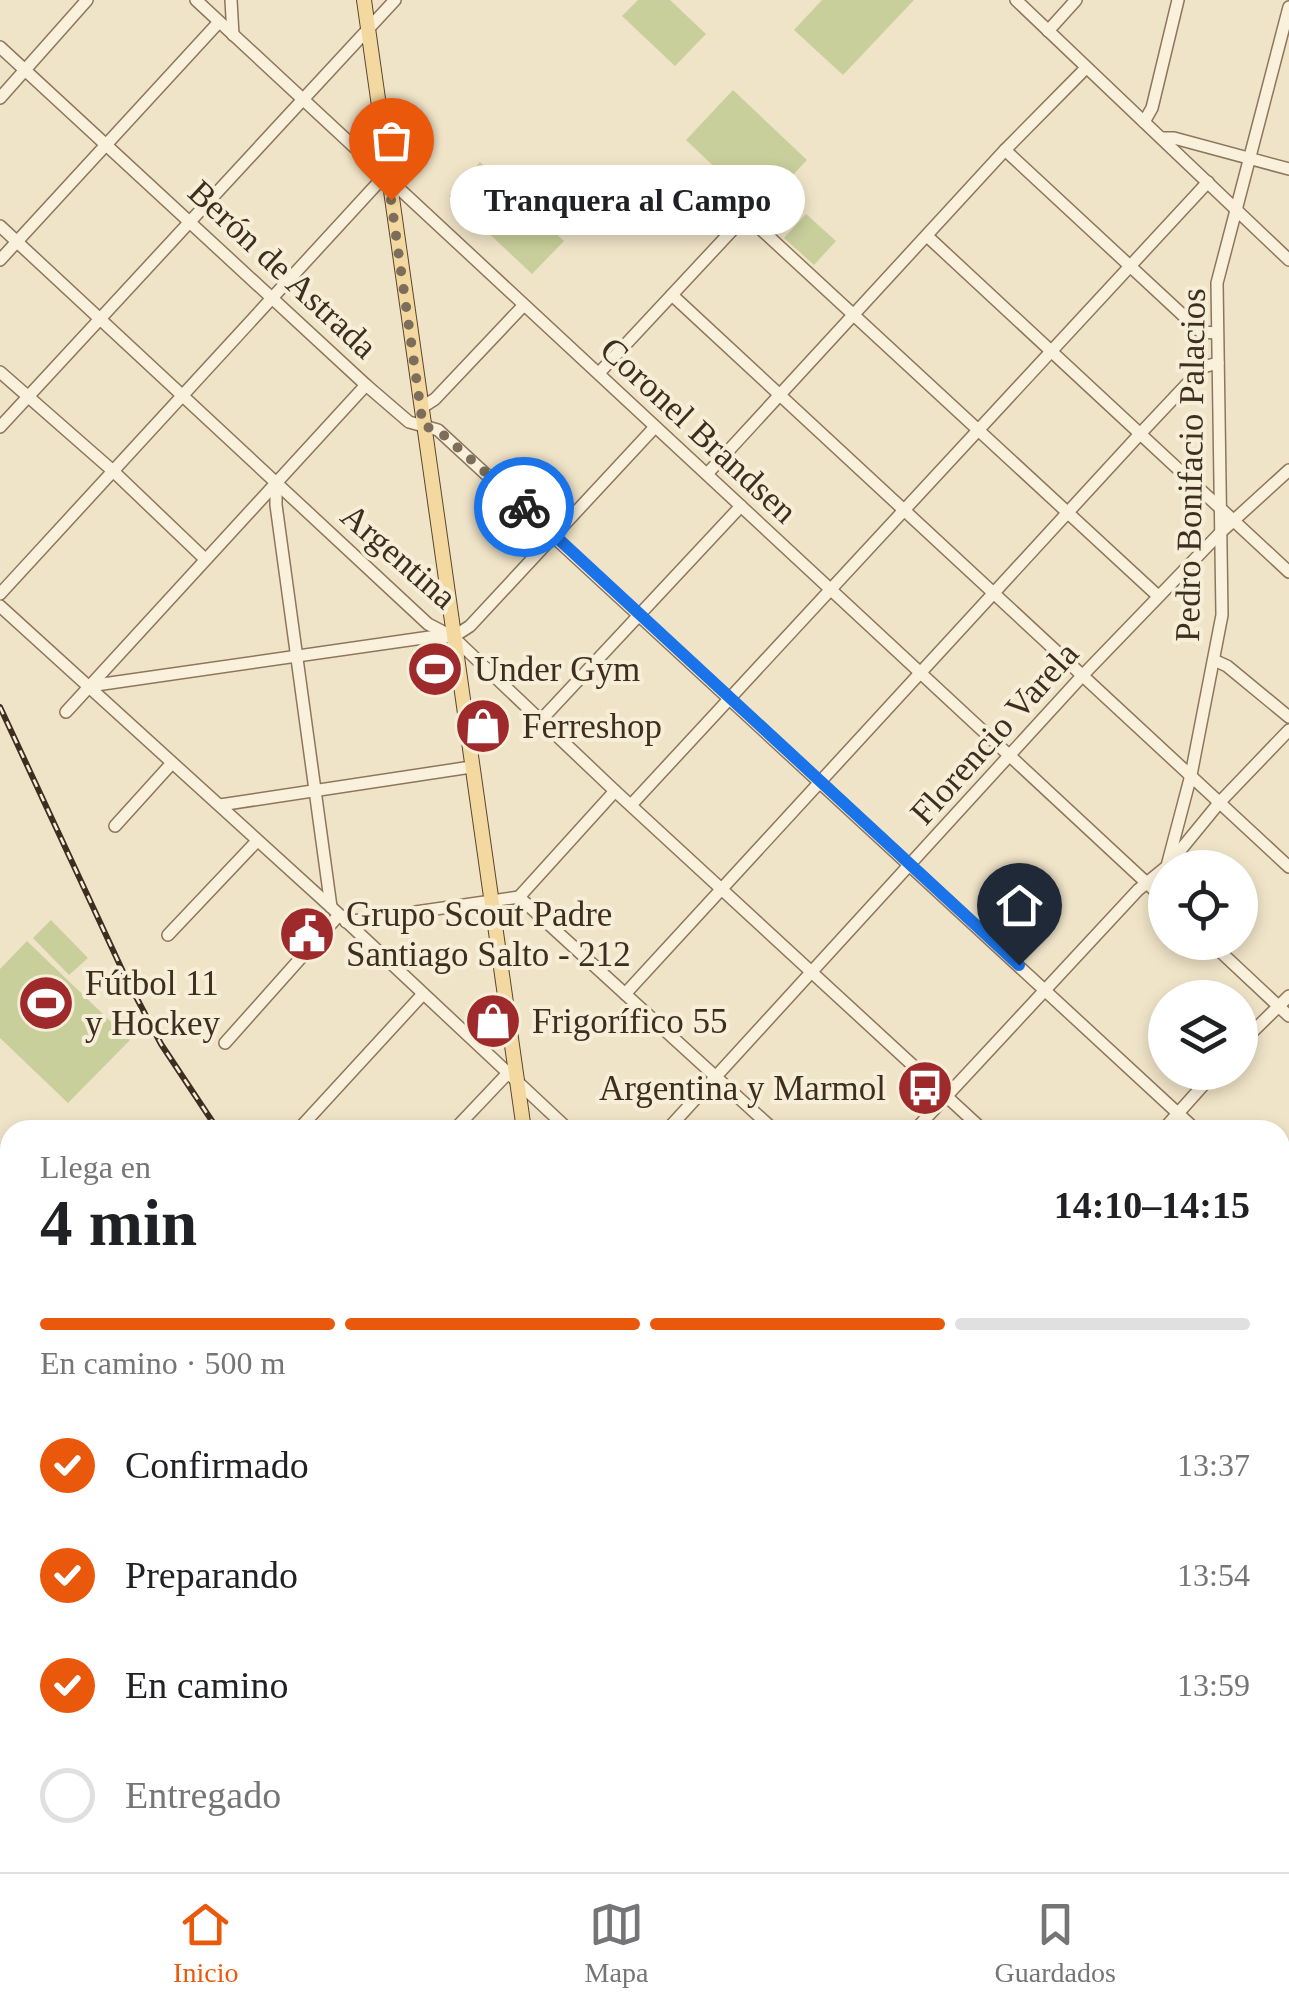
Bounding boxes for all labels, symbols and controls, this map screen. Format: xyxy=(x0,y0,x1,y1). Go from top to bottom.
pin xyxy=(349,98,434,201)
icon: bag xyxy=(364,113,419,168)
callout: Tranquera al Campo xyxy=(451,165,806,235)
street label: Berón de Astrada xyxy=(181,172,385,367)
text: Tranquera al Campo xyxy=(484,182,771,218)
street label: Pedro Bonifacio Palacios xyxy=(1168,288,1213,642)
street label: Coronel Brandsen xyxy=(593,330,805,531)
courier xyxy=(474,457,574,557)
icon: bike xyxy=(497,480,552,535)
street label: Argentina xyxy=(333,496,464,617)
street label: Florencio Varela xyxy=(902,634,1087,832)
sports icon: Under Gym xyxy=(405,639,465,699)
place label: Under Gym xyxy=(474,650,640,689)
shop icon: Ferreshop xyxy=(453,696,513,756)
place label: Ferreshop xyxy=(522,707,662,746)
map controls xyxy=(1148,850,1258,1090)
button: locate xyxy=(1148,850,1258,960)
pin xyxy=(977,863,1062,966)
icon: home xyxy=(992,878,1047,933)
place label: Grupo Scout Padre Santiago Salto - 212 xyxy=(346,895,631,974)
public building icon: Grupo Scout Padre Santiago Salto - 212 xyxy=(277,904,337,964)
place label: Fútbol 11 y Hockey xyxy=(85,964,221,1043)
sports icon: Fútbol 11 y Hockey xyxy=(16,973,76,1033)
button: layers xyxy=(1148,980,1258,1090)
shop icon: Frigorífico 55 xyxy=(463,991,523,1051)
place label: Frigorífico 55 xyxy=(532,1002,727,1041)
bus stop icon: Argentina y Marmol xyxy=(895,1058,955,1118)
place label: Argentina y Marmol xyxy=(599,1069,886,1108)
text: Llega en xyxy=(40,1149,151,1185)
text: 14:10–14:15 xyxy=(1054,1184,1250,1226)
text: 4 min xyxy=(40,1187,197,1259)
text: En camino · 500 m xyxy=(40,1345,285,1381)
icon: check xyxy=(40,1438,95,1493)
text: Confirmado xyxy=(125,1444,309,1486)
text: 13:37 xyxy=(1177,1447,1250,1483)
icon: check xyxy=(40,1548,95,1603)
text: Preparando xyxy=(125,1554,298,1596)
text: 13:54 xyxy=(1177,1557,1250,1593)
icon: check xyxy=(40,1658,95,1713)
text: En camino xyxy=(125,1664,289,1706)
text: 13:59 xyxy=(1177,1667,1250,1703)
text: Entregado xyxy=(125,1774,281,1816)
tab: Inicio xyxy=(173,1897,238,1989)
tab: Mapa xyxy=(585,1897,648,1989)
tab: Guardados xyxy=(995,1897,1116,1989)

